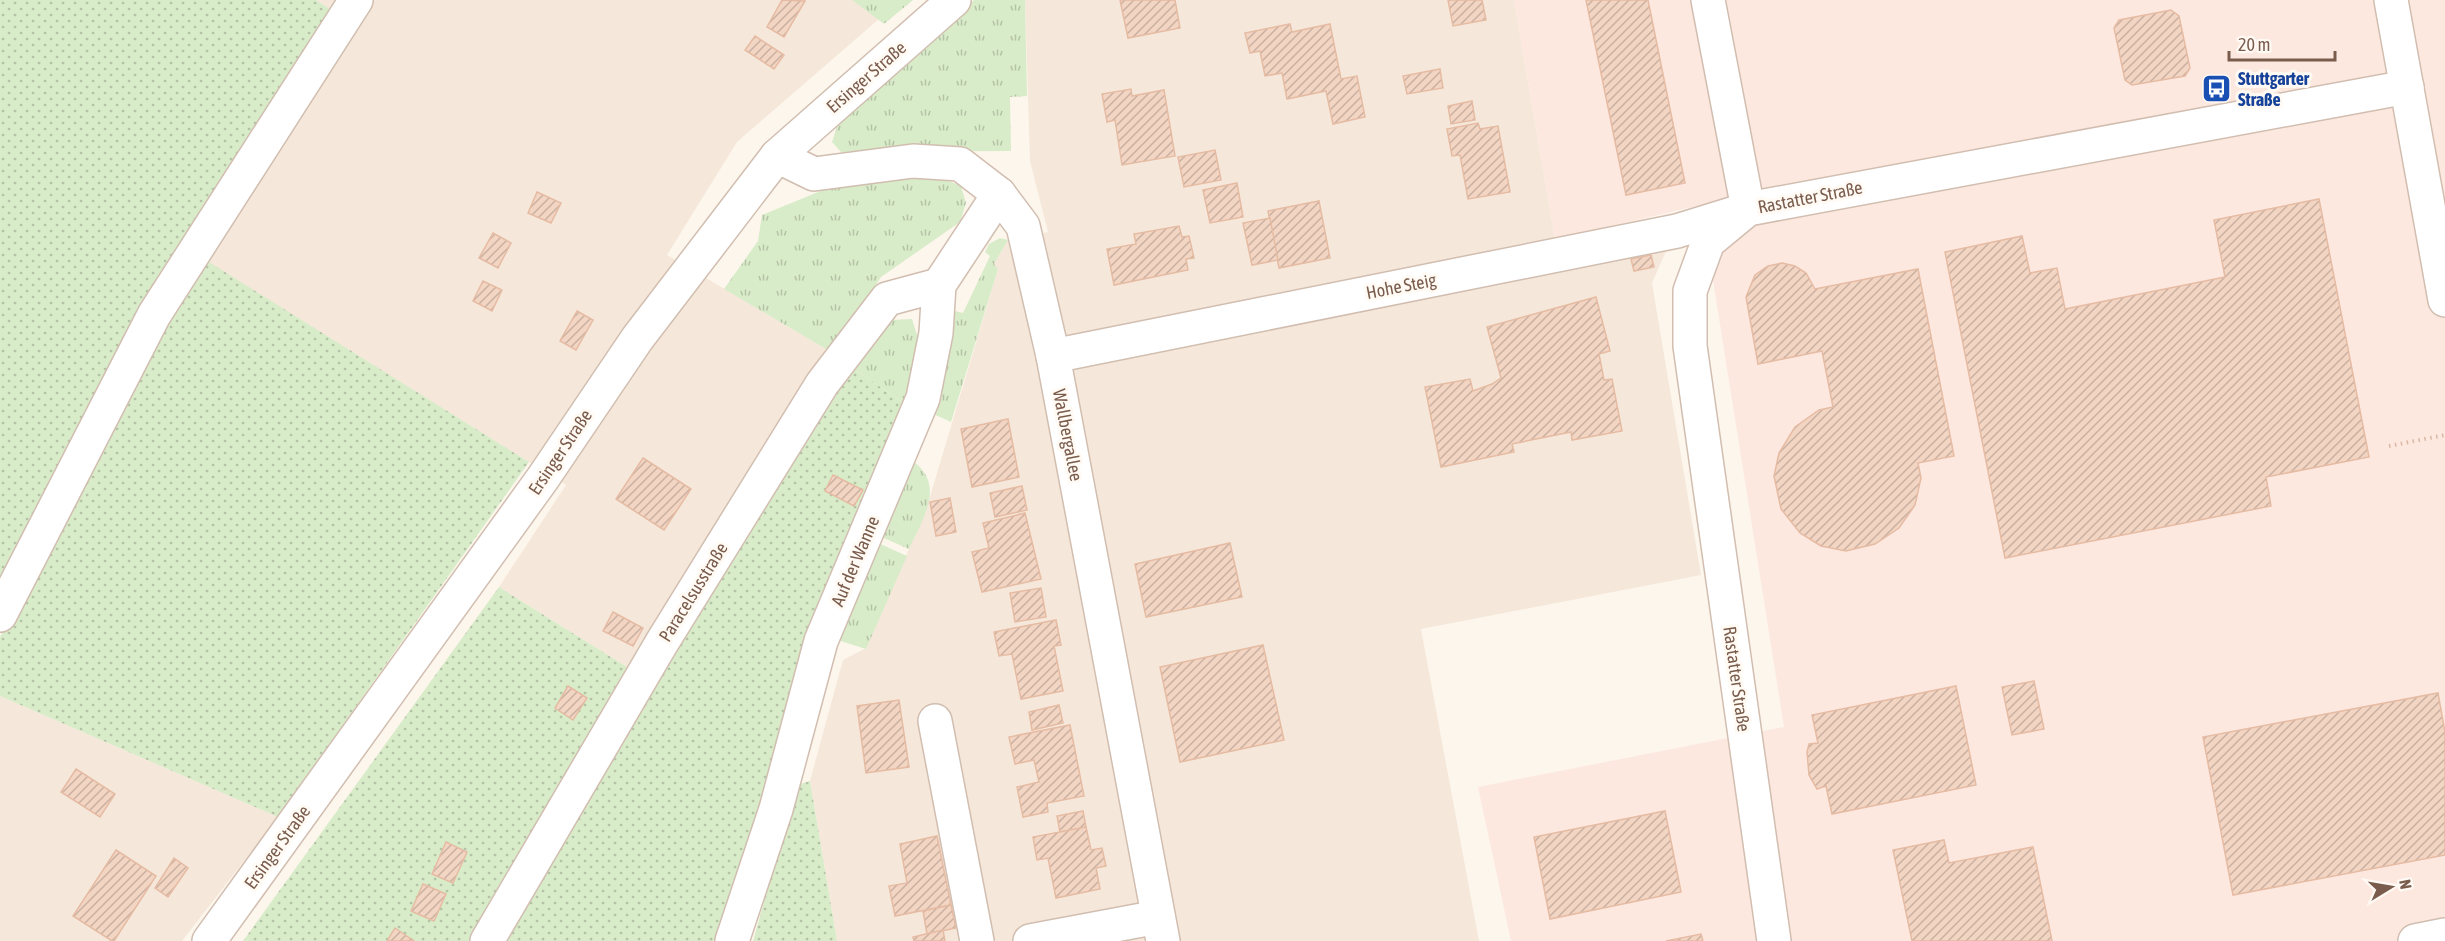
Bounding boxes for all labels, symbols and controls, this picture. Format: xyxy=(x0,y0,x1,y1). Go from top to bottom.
scale bar xyxy=(2229,24,2336,62)
text: 20 m xyxy=(2238,34,2270,55)
street label: Ersinger Straße xyxy=(822,37,910,117)
place label: Stuttgarter Straße xyxy=(2238,68,2310,110)
bus stop icon: Stuttgarter Straße xyxy=(2201,72,2233,104)
street label: Rastatter Straße xyxy=(1756,177,1864,217)
street label: Hohe Steig xyxy=(1364,269,1438,303)
street label: Wallbergallee xyxy=(1049,387,1087,483)
street label: Ersinger Straße xyxy=(524,405,596,499)
street label: Auf der Wanne xyxy=(827,513,883,609)
street label: Paracelsusstraße xyxy=(654,539,732,645)
street label: Rastatter Straße xyxy=(1719,625,1755,733)
street label: Ersinger Straße xyxy=(240,801,314,893)
north arrow xyxy=(2361,857,2421,917)
text: N xyxy=(2396,878,2415,890)

